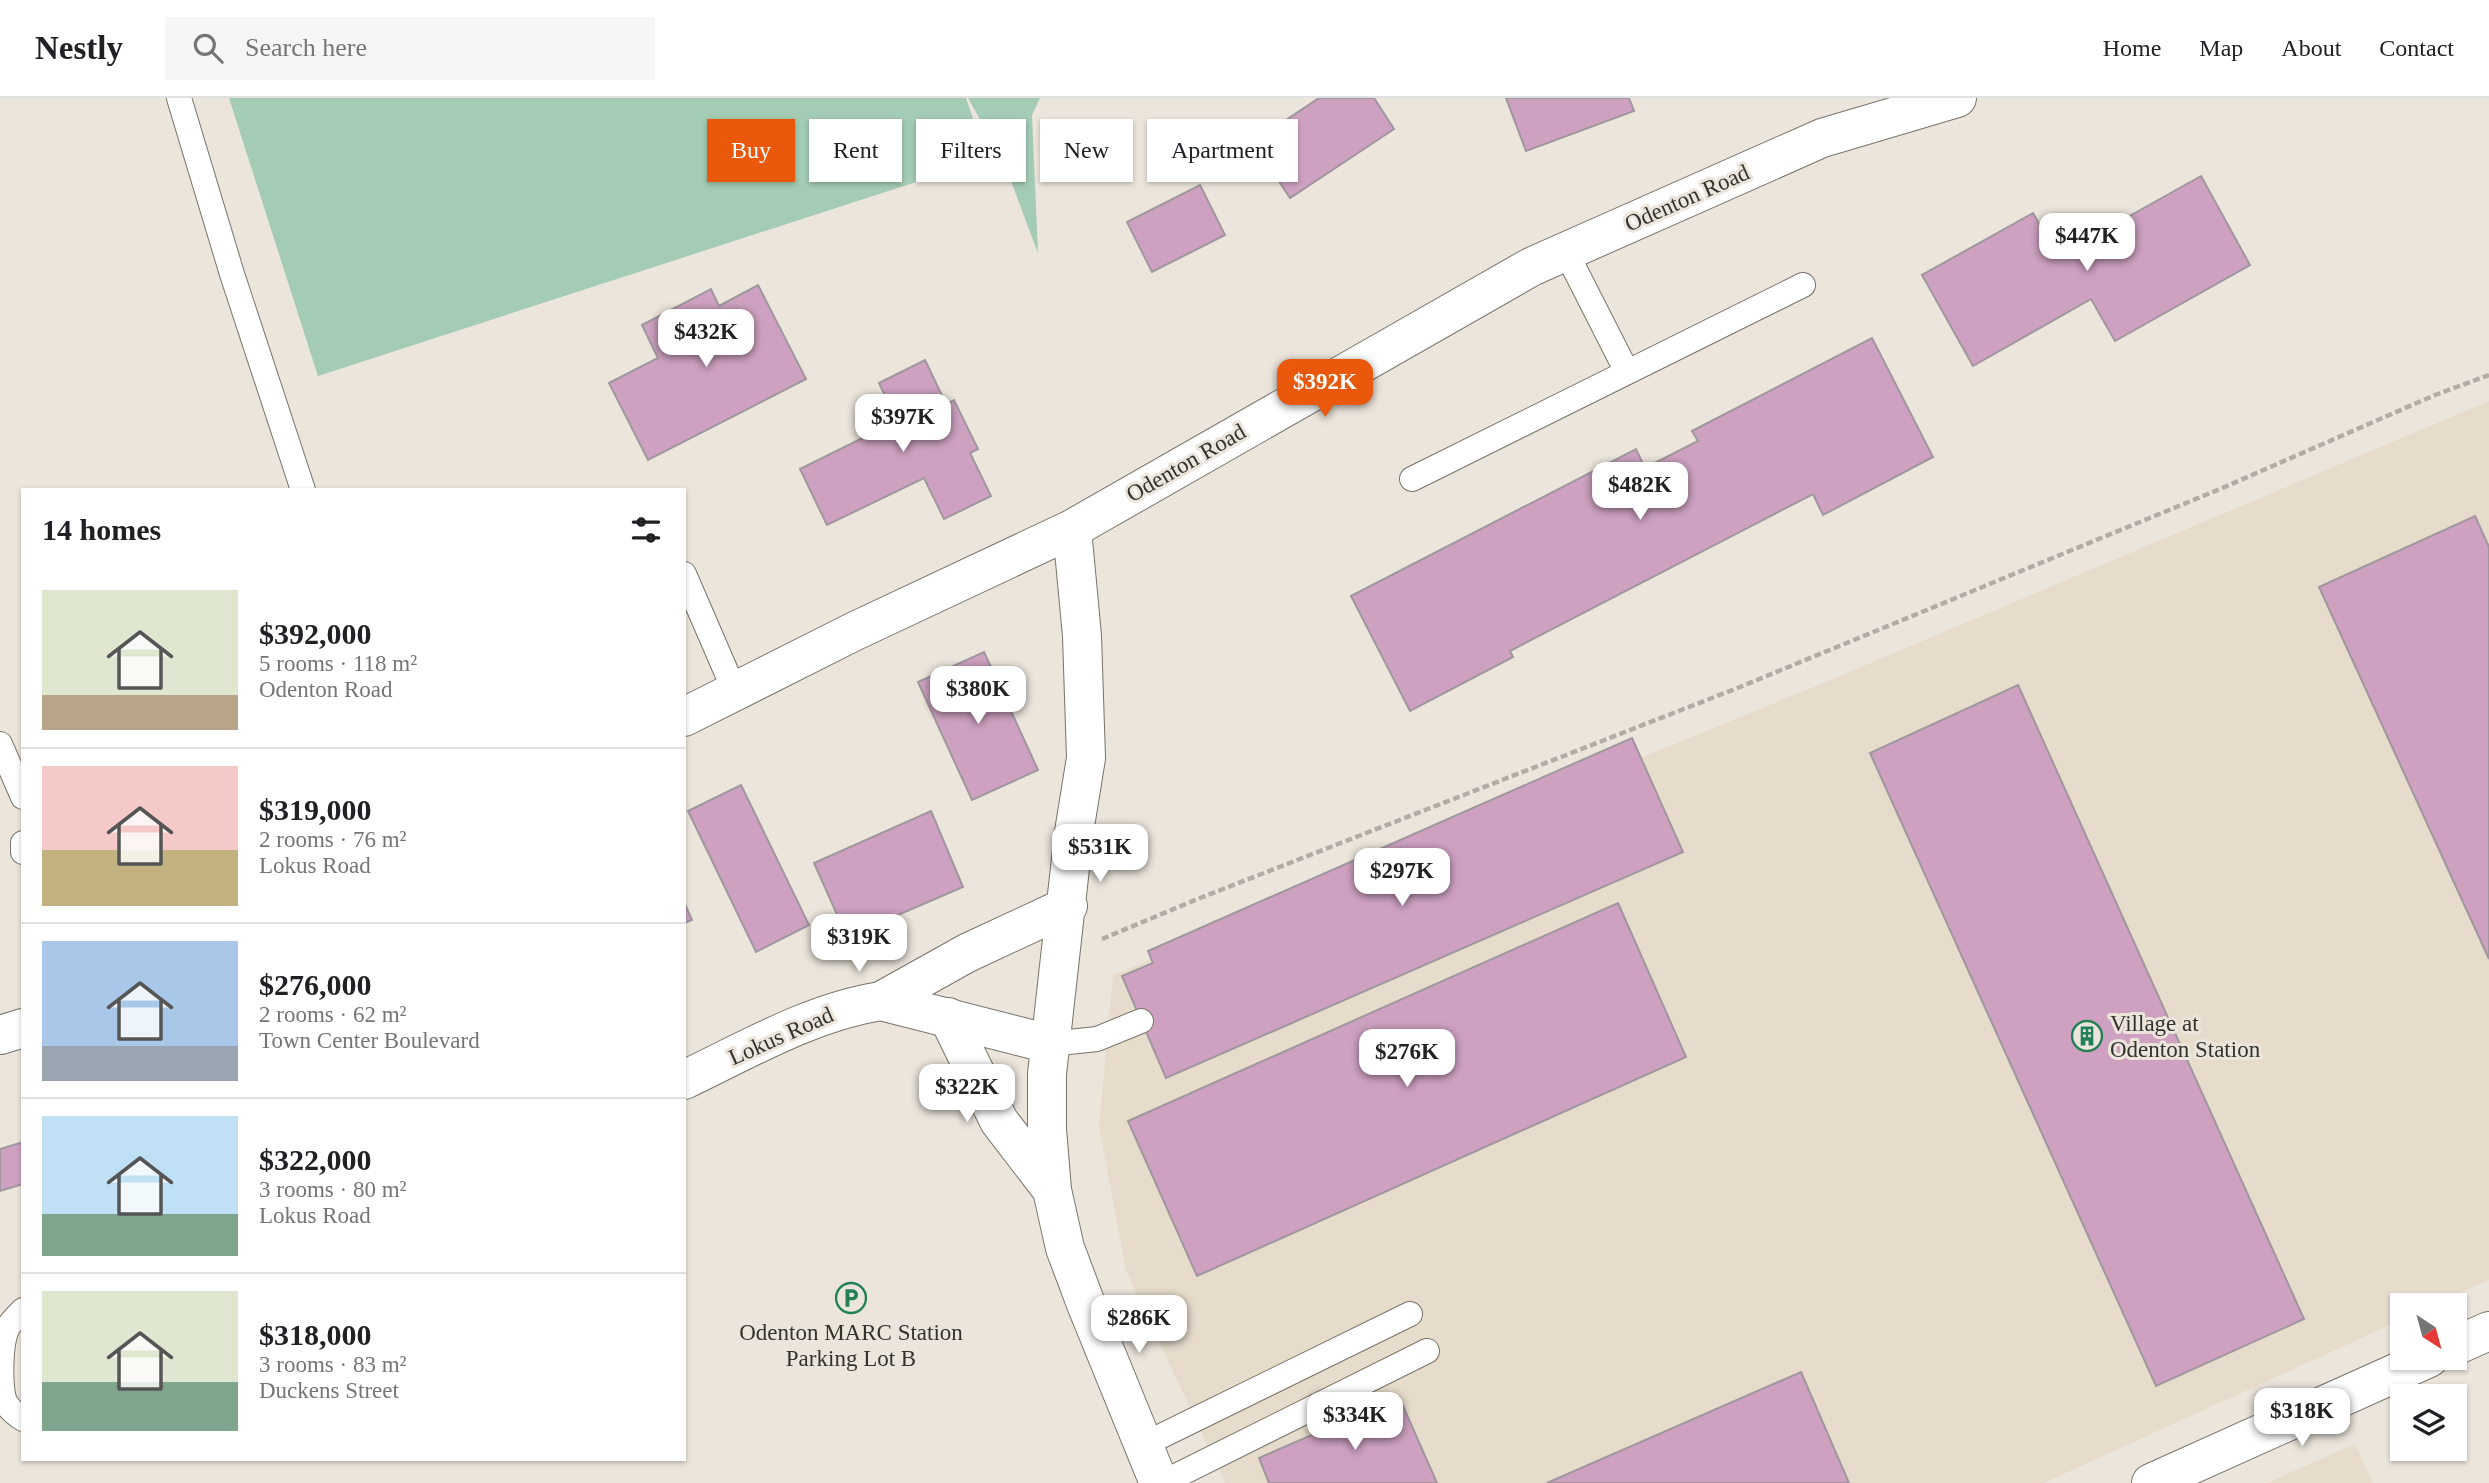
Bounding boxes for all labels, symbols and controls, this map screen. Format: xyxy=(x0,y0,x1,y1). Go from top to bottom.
search box xyxy=(165,17,655,80)
icon: search xyxy=(189,29,227,67)
text: Nestly xyxy=(35,30,123,66)
text: Search here xyxy=(245,33,367,62)
text: Home xyxy=(2103,35,2161,61)
text: Map xyxy=(2199,35,2243,61)
text: About xyxy=(2281,35,2341,61)
text: Contact xyxy=(2379,35,2454,61)
chip: Buy xyxy=(707,119,795,182)
chip: Rent xyxy=(809,119,902,182)
chip: Filters xyxy=(916,119,1026,182)
chip: New xyxy=(1040,119,1133,182)
chip: Apartment xyxy=(1147,119,1298,182)
street label: Odenton Road xyxy=(1621,159,1754,237)
pin: $447K xyxy=(2038,214,2136,273)
text: $447K xyxy=(2055,223,2119,248)
pin: $432K xyxy=(657,310,755,369)
text: $432K xyxy=(674,319,738,344)
pin: $392K xyxy=(1276,360,1374,419)
text: $392K xyxy=(1293,369,1357,394)
pin: $397K xyxy=(854,394,952,454)
text: $397K xyxy=(871,404,935,429)
street label: Odenton Road xyxy=(1122,419,1250,507)
pin: $482K xyxy=(1591,462,1689,522)
text: $482K xyxy=(1608,472,1672,497)
icon: filters xyxy=(627,511,665,549)
text: 14 homes xyxy=(42,513,161,546)
text: $392,000 xyxy=(259,617,372,650)
icon: home xyxy=(98,618,182,702)
text: 5 rooms · 118 m² xyxy=(259,651,417,676)
pin: $380K xyxy=(929,666,1027,726)
text: $380K xyxy=(946,676,1010,701)
text: Odenton Road xyxy=(259,677,393,702)
text: $319,000 xyxy=(259,793,372,826)
icon: home xyxy=(98,794,182,878)
pin: $531K xyxy=(1051,824,1149,884)
text: 2 rooms · 76 m² xyxy=(259,827,406,852)
text: $531K xyxy=(1068,834,1132,859)
pin: $297K xyxy=(1353,848,1451,908)
text: Lokus Road xyxy=(259,853,371,878)
text: $297K xyxy=(1370,858,1434,883)
pin: $319K xyxy=(810,914,908,974)
text: $319K xyxy=(827,924,891,949)
text: $276,000 xyxy=(259,968,372,1001)
icon: home xyxy=(98,969,182,1053)
text: 2 rooms · 62 m² xyxy=(259,1002,406,1027)
street label: Lokus Road xyxy=(725,1002,838,1070)
place label: Village at Odenton Station xyxy=(2110,1011,2261,1062)
building icon: Village at Odenton Station xyxy=(2070,1019,2104,1053)
text: Town Center Boulevard xyxy=(259,1028,480,1053)
pin: $276K xyxy=(1358,1030,1456,1089)
text: $276K xyxy=(1375,1039,1439,1064)
pin: $322K xyxy=(918,1065,1016,1124)
text: $322K xyxy=(935,1074,999,1099)
text: $322,000 xyxy=(259,1143,372,1176)
icon: home xyxy=(98,1144,182,1228)
text: 3 rooms · 80 m² xyxy=(259,1177,406,1202)
text: Lokus Road xyxy=(259,1203,371,1228)
parking icon: Odenton MARC Station Parking Lot B xyxy=(834,1281,868,1315)
north arrow xyxy=(2390,1293,2468,1370)
map controls xyxy=(2390,1293,2467,1461)
pin: $286K xyxy=(1090,1296,1188,1355)
text: $286K xyxy=(1107,1305,1171,1330)
text: $318,000 xyxy=(259,1318,372,1351)
icon: home xyxy=(98,1319,182,1403)
place label: Odenton MARC Station Parking Lot B xyxy=(739,1320,963,1371)
text: 3 rooms · 83 m² xyxy=(259,1352,406,1377)
text: Duckens Street xyxy=(259,1378,399,1403)
button: layers xyxy=(2390,1384,2467,1461)
pin: $318K xyxy=(2253,1388,2351,1448)
pin: $334K xyxy=(1306,1392,1404,1452)
text: $318K xyxy=(2270,1398,2334,1423)
text: $334K xyxy=(1323,1402,1387,1427)

